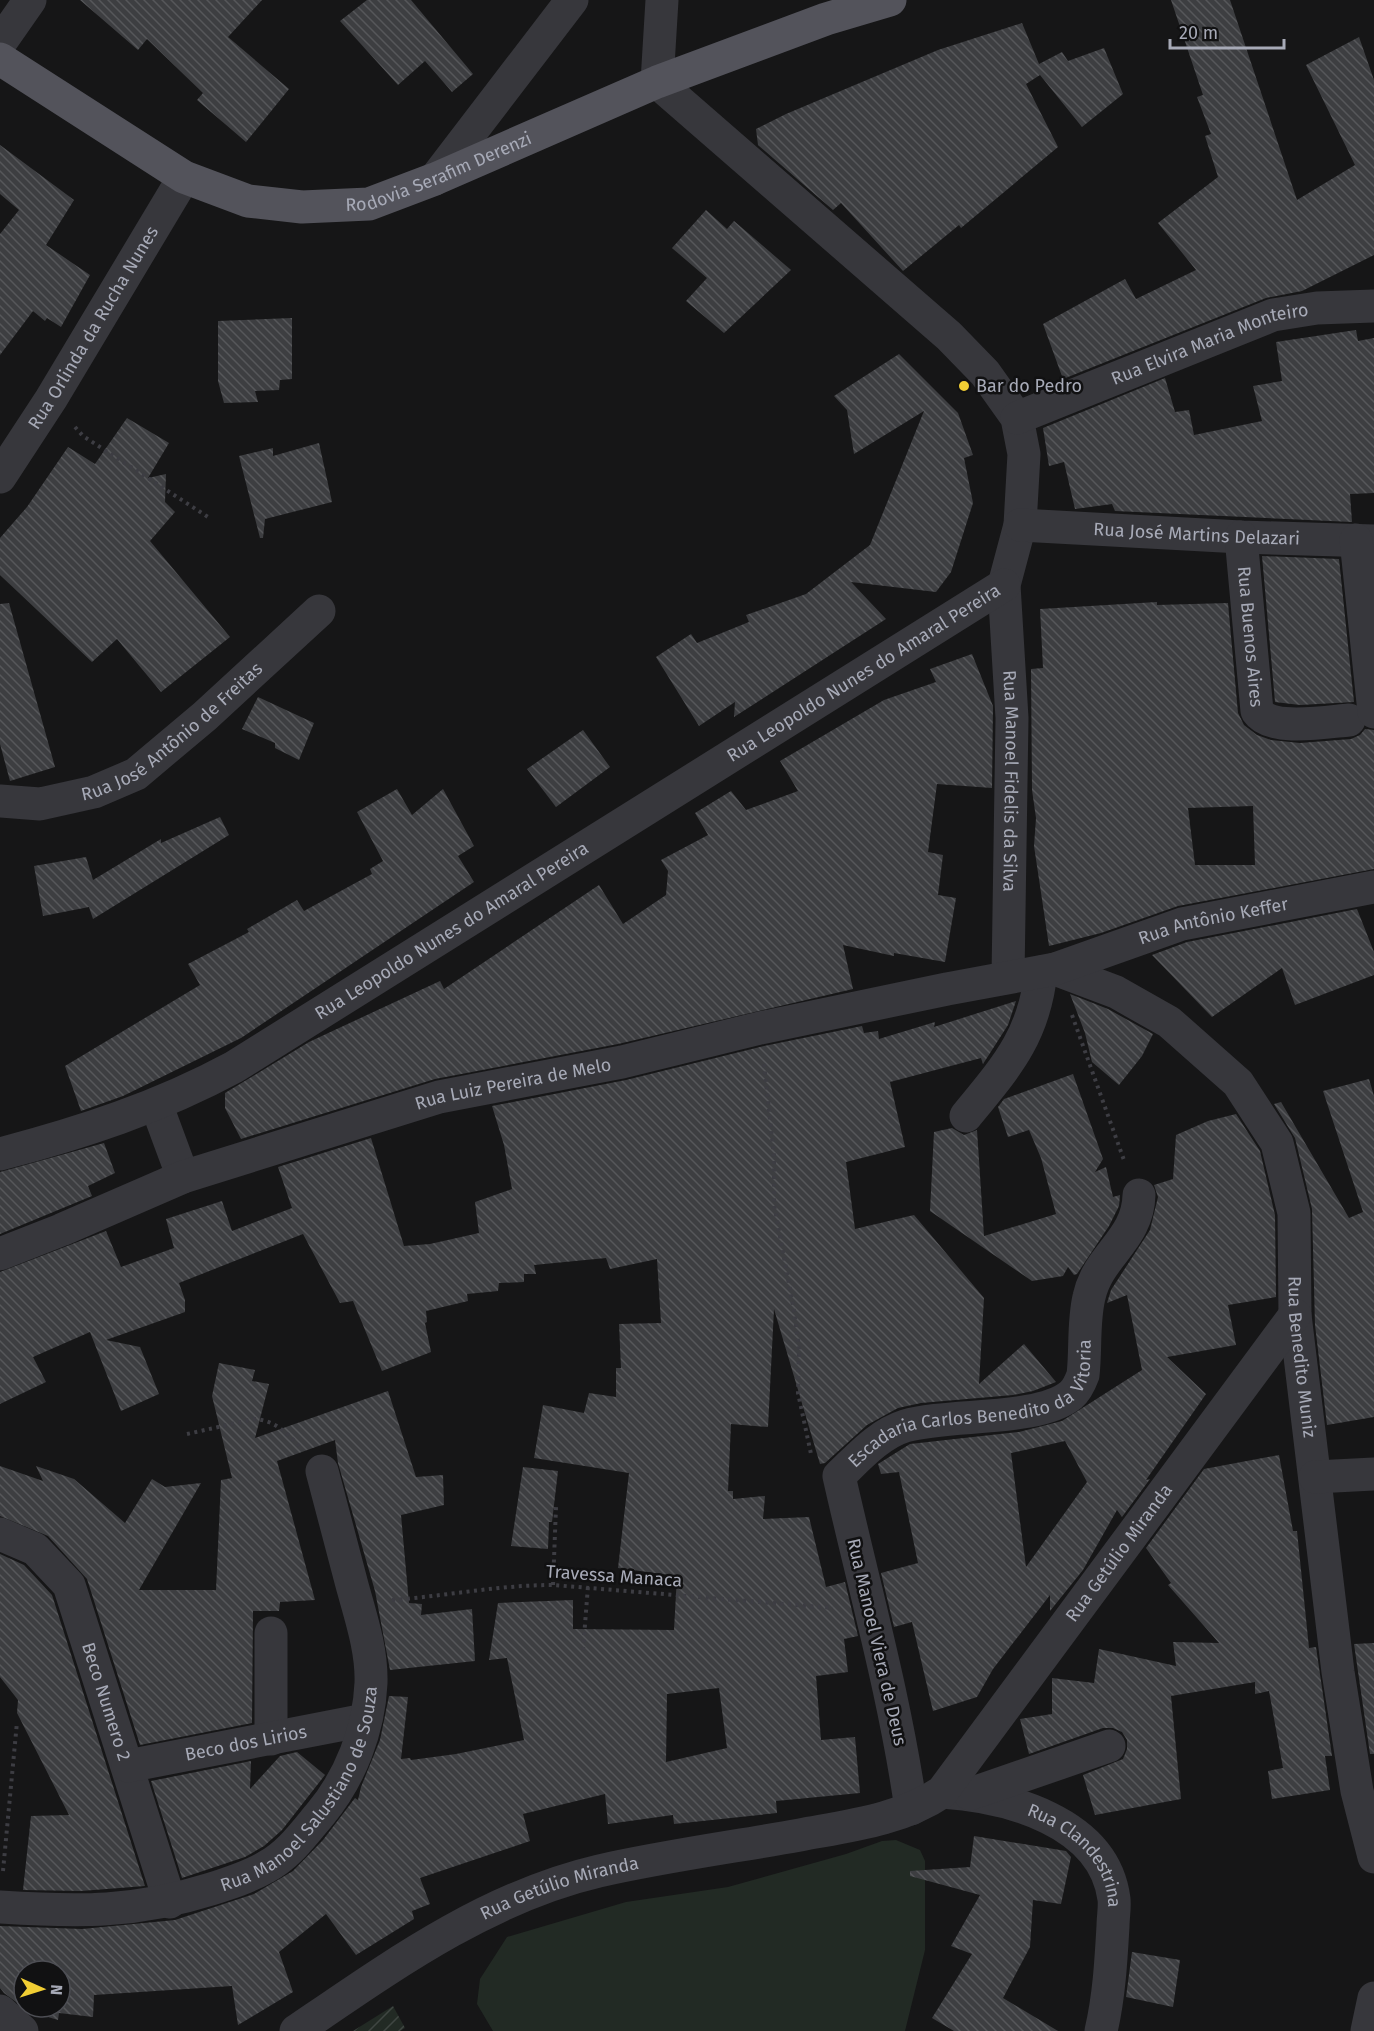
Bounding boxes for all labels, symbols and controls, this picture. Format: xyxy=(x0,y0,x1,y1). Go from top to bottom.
scale bar xyxy=(1170,12,1284,50)
text: 20 m xyxy=(1179,22,1218,44)
street label: Rodovia Serafim Derenzi xyxy=(345,127,535,216)
street label: Rua Orlinda da Rucha Nunes xyxy=(23,222,163,434)
street label: Rua Elvira Maria Monteiro xyxy=(1108,299,1310,390)
place label: Bar do Pedro xyxy=(976,375,1082,397)
marker: Bar do Pedro xyxy=(957,379,971,393)
street label: Rua José Martins Delazari xyxy=(1093,518,1300,550)
street label: Rua Buenos Aires xyxy=(1233,565,1268,708)
street label: Rua Leopoldo Nunes do Amaral Pereira xyxy=(723,579,1004,767)
street label: Rua José Antônio de Freitas xyxy=(79,658,267,806)
street label: Rua Manoel Fidelis da Silva xyxy=(998,669,1023,892)
street label: Rua Leopoldo Nunes do Amaral Pereira xyxy=(311,837,592,1025)
street label: Rua Antônio Keffer xyxy=(1135,893,1290,950)
street label: Rua Luiz Pereira de Melo xyxy=(412,1053,613,1115)
street label: Rua Benedito Muniz xyxy=(1284,1276,1321,1439)
street label: Escadaria Carlos Benedito da Vitoria xyxy=(843,1339,1096,1472)
street label: Rua Getúlio Miranda xyxy=(1061,1480,1177,1626)
street label: Rua Manoel Viera de Deus xyxy=(842,1536,912,1748)
street label: Travessa Manaca xyxy=(545,1560,683,1592)
street label: Beco Numero 2 xyxy=(77,1640,135,1764)
street label: Rua Manoel Salustiano de Souza xyxy=(217,1685,382,1896)
street label: Beco dos Lirios xyxy=(183,1721,309,1766)
street label: Rua Clandestrina xyxy=(1024,1799,1125,1908)
street label: Rua Getúlio Miranda xyxy=(477,1852,641,1925)
north arrow xyxy=(12,1959,72,2019)
text: N xyxy=(47,1984,66,1996)

